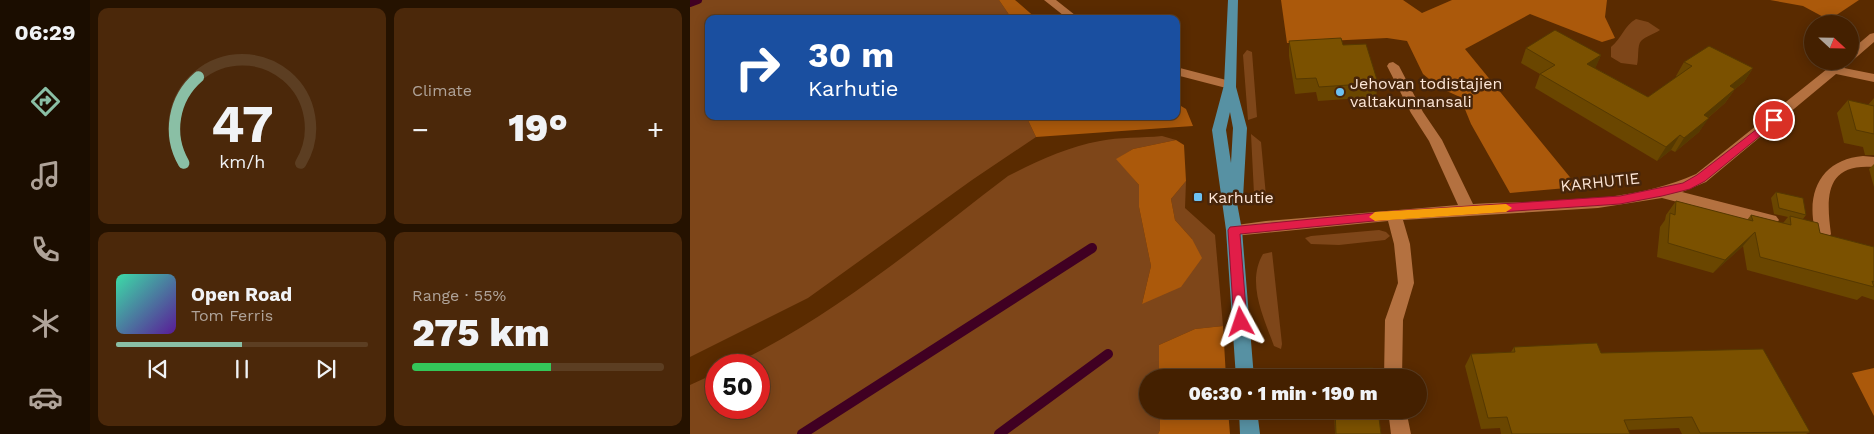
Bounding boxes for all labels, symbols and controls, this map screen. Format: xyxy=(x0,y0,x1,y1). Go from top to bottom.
north arrow xyxy=(1804,15,1859,70)
map controls xyxy=(1804,15,1859,70)
text: 06:29 xyxy=(14,20,76,45)
text: 30 m xyxy=(808,34,894,76)
icon: right xyxy=(725,35,790,100)
place label: Jehovan todistajien valtakunnansali xyxy=(1350,74,1502,111)
text: Karhutie xyxy=(808,76,899,101)
text: Climate xyxy=(412,81,472,100)
icon: directions xyxy=(28,84,63,119)
marker: Jehovan todistajien valtakunnansali xyxy=(1334,86,1346,98)
text: 47 xyxy=(211,94,273,155)
pin xyxy=(1753,99,1795,141)
text: 19° xyxy=(508,106,568,150)
icon: arrive xyxy=(1760,106,1788,134)
text: − xyxy=(412,113,429,146)
text: + xyxy=(647,113,664,146)
text: km/h xyxy=(219,151,265,172)
icon: music xyxy=(28,158,63,193)
street label: KARHUTIE xyxy=(1560,168,1640,196)
place label: Karhutie xyxy=(1208,188,1274,207)
marker: Karhutie xyxy=(1192,191,1204,203)
icon: phone xyxy=(28,232,63,267)
text: Open Road xyxy=(191,283,292,306)
text: Range · 55% xyxy=(412,286,506,305)
position arrow xyxy=(1214,295,1266,347)
icon: climate xyxy=(28,306,63,341)
text: Tom Ferris xyxy=(191,306,273,325)
text: 275 km xyxy=(412,311,550,355)
speed limit sign: 50 xyxy=(705,354,770,419)
icon: previous xyxy=(144,355,172,383)
icon: pause xyxy=(228,355,256,383)
icon: next xyxy=(312,355,340,383)
icon: car xyxy=(28,380,63,415)
text: 06:30 · 1 min · 190 m xyxy=(1188,382,1378,405)

